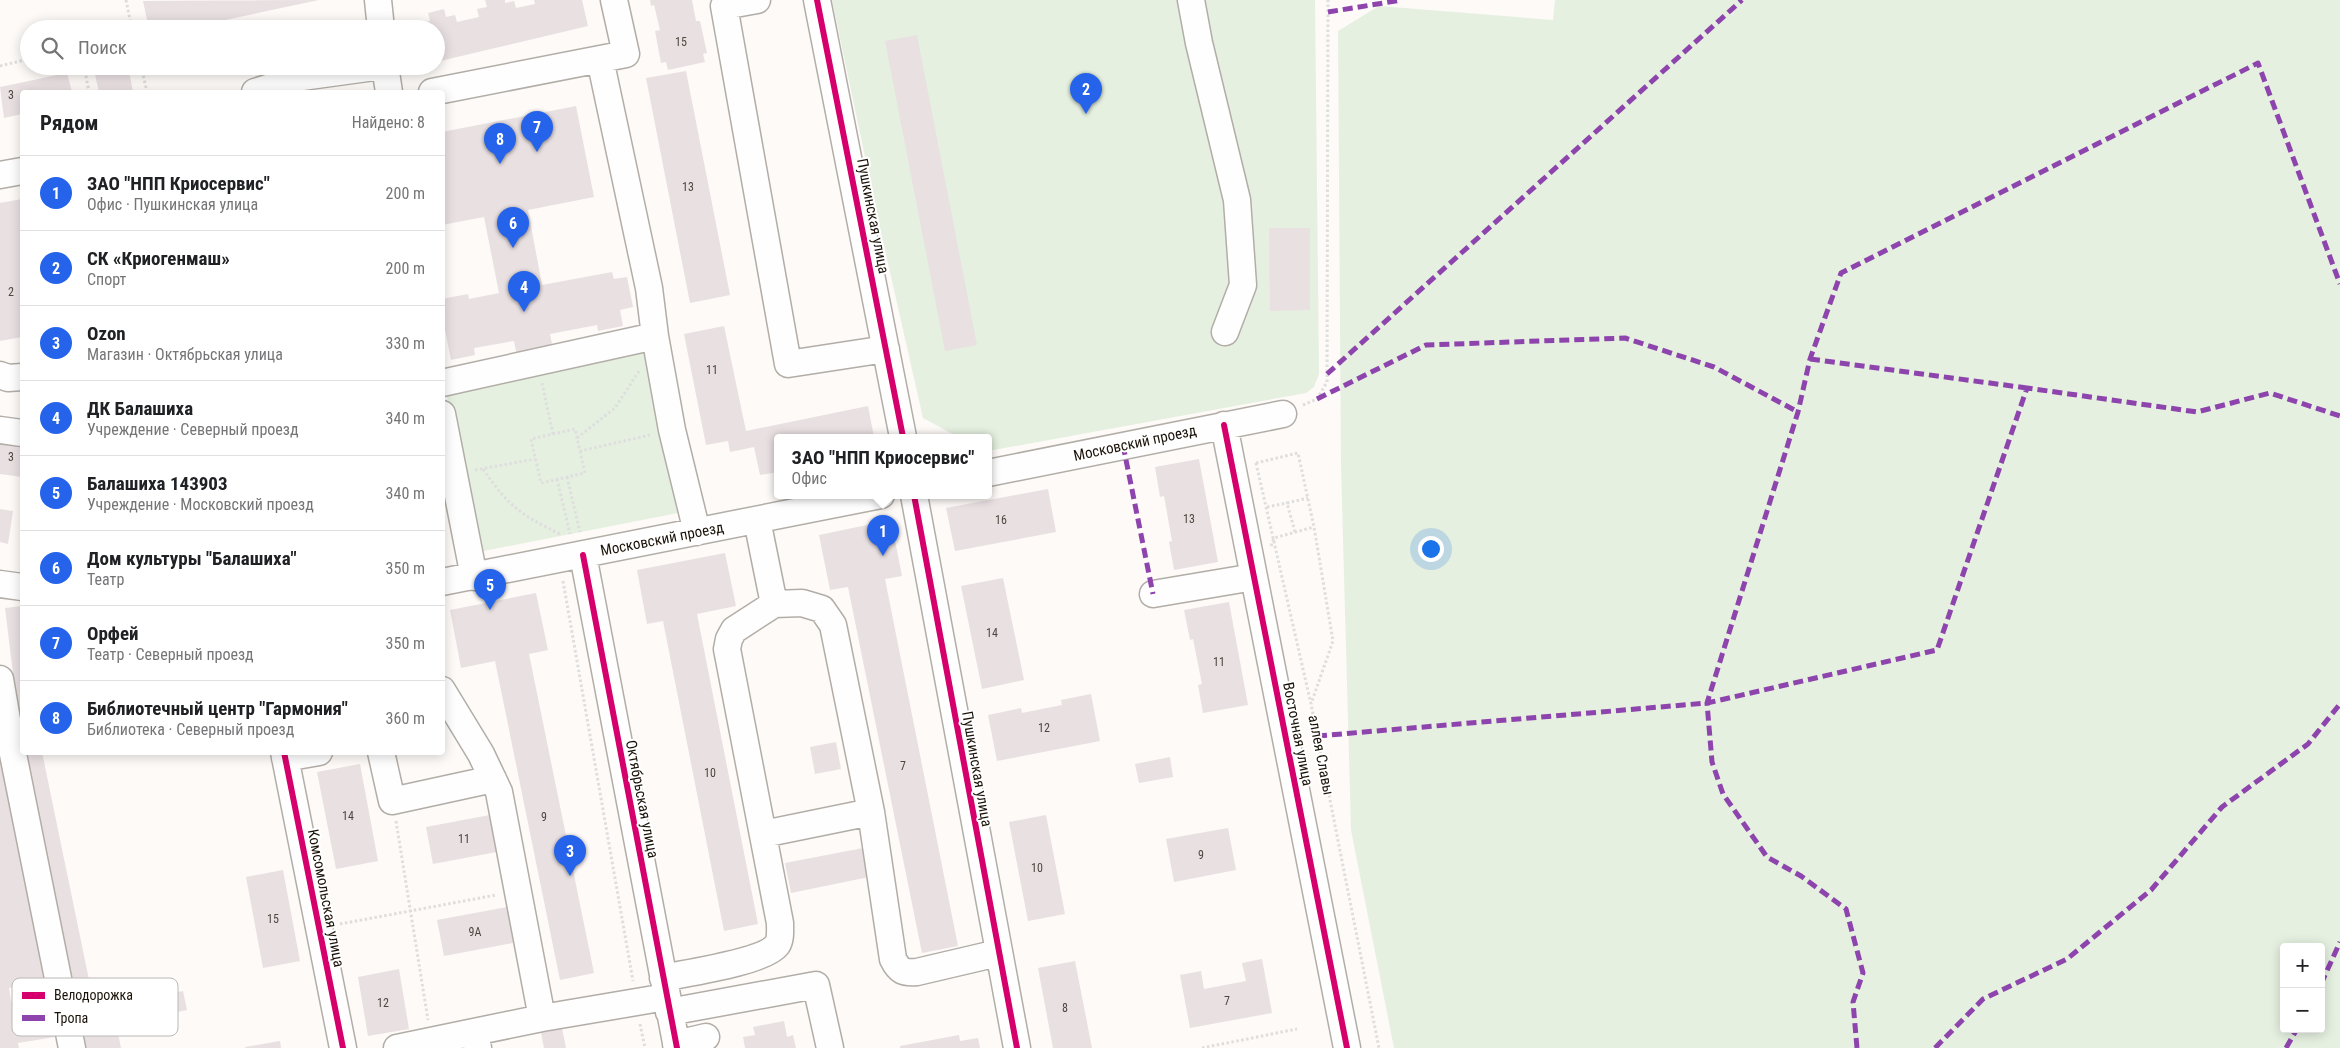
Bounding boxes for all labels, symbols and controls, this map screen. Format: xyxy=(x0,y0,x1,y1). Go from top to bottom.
search box xyxy=(20,20,445,75)
icon: search xyxy=(38,34,66,62)
house number: 15 xyxy=(675,35,687,49)
text: Поиск xyxy=(78,36,127,59)
pin: 2 xyxy=(1070,73,1102,114)
house number: 3 xyxy=(8,88,14,102)
text: Рядом xyxy=(40,111,99,135)
pin: 7 xyxy=(521,111,553,152)
text: Найдено: 8 xyxy=(352,113,425,132)
pin: 8 xyxy=(484,123,516,164)
street label: Пушкинская улица xyxy=(853,157,893,275)
text: ЗАО "НПП Криосервис" xyxy=(87,172,270,195)
house number: 13 xyxy=(682,180,694,194)
text: 1 xyxy=(52,184,60,203)
text: 200 m xyxy=(386,184,425,203)
text: Офис · Пушкинская улица xyxy=(87,195,258,214)
pin: 6 xyxy=(497,207,529,248)
text: СК «Криогенмаш» xyxy=(87,247,230,270)
text: 2 xyxy=(52,259,60,278)
text: 200 m xyxy=(386,259,425,278)
text: Спорт xyxy=(87,270,126,289)
pin: 4 xyxy=(508,271,540,312)
house number: 2 xyxy=(8,285,14,299)
text: Ozon xyxy=(87,322,126,345)
text: 3 xyxy=(52,334,60,353)
text: 330 m xyxy=(386,334,425,353)
text: Магазин · Октябрьская улица xyxy=(87,345,283,364)
house number: 11 xyxy=(706,363,718,377)
text: ДК Балашиха xyxy=(87,397,193,420)
text: 4 xyxy=(52,409,60,428)
text: 340 m xyxy=(386,409,425,428)
text: Учреждение · Северный проезд xyxy=(87,420,299,439)
street label: Московский проезд xyxy=(1072,421,1198,465)
popup xyxy=(774,434,992,499)
text: ЗАО "НПП Криосервис" xyxy=(792,446,974,469)
house number: 3 xyxy=(8,450,14,464)
text: Офис xyxy=(792,469,827,488)
text: Балашиха 143903 xyxy=(87,472,228,495)
text: 5 xyxy=(52,484,60,503)
text: 340 m xyxy=(386,484,425,503)
text: Учреждение · Московский проезд xyxy=(87,495,314,514)
house number: 13 xyxy=(1183,512,1195,526)
house number: 16 xyxy=(995,513,1007,527)
pin: 1 xyxy=(867,515,899,556)
street label: Московский проезд xyxy=(599,518,725,560)
your location xyxy=(1418,536,1444,562)
text: Дом культуры "Балашиха" xyxy=(87,547,297,570)
text: 6 xyxy=(52,559,60,578)
text: 350 m xyxy=(386,559,425,578)
pin: 5 xyxy=(474,569,506,610)
text: Театр xyxy=(87,570,124,589)
text: Орфей xyxy=(87,622,139,645)
house number: 14 xyxy=(986,626,998,640)
text: 7 xyxy=(52,634,60,653)
text: 350 m xyxy=(386,634,425,653)
text: Театр · Северный проезд xyxy=(87,645,254,664)
house number: 11 xyxy=(1213,655,1225,669)
street label: Восточная улица xyxy=(1279,681,1317,787)
text: Библиотечный центр "Гармония" xyxy=(87,697,348,720)
text: 8 xyxy=(52,709,60,728)
text: 360 m xyxy=(386,709,425,728)
street label: Пушкинская улица xyxy=(958,710,996,828)
street label: аллея Славы xyxy=(1304,713,1338,797)
text: Библиотека · Северный проезд xyxy=(87,720,294,739)
house number: 12 xyxy=(1038,721,1050,735)
street label: Октябрьская улица xyxy=(622,738,662,860)
house number: 7 xyxy=(900,759,906,773)
house number: 10 xyxy=(704,766,716,780)
house number: 14 xyxy=(342,809,354,823)
house number: 9 xyxy=(541,810,547,824)
street label: Комсомольская улица xyxy=(304,828,348,968)
house number: 11 xyxy=(458,832,470,846)
pin: 3 xyxy=(554,835,586,876)
house number: 9 xyxy=(1198,848,1204,862)
house number: 10 xyxy=(1031,861,1043,875)
house number: 15 xyxy=(267,912,279,926)
house number: 9А xyxy=(469,925,482,939)
map controls xyxy=(2280,943,2325,1033)
button: + xyxy=(2280,943,2325,988)
legend xyxy=(12,978,178,1036)
text: Велодорожка xyxy=(54,987,133,1003)
button: − xyxy=(2280,988,2325,1033)
house number: 7 xyxy=(1224,994,1230,1008)
house number: 12 xyxy=(377,996,389,1010)
house number: 8 xyxy=(1062,1001,1068,1015)
text: Тропа xyxy=(54,1010,88,1026)

